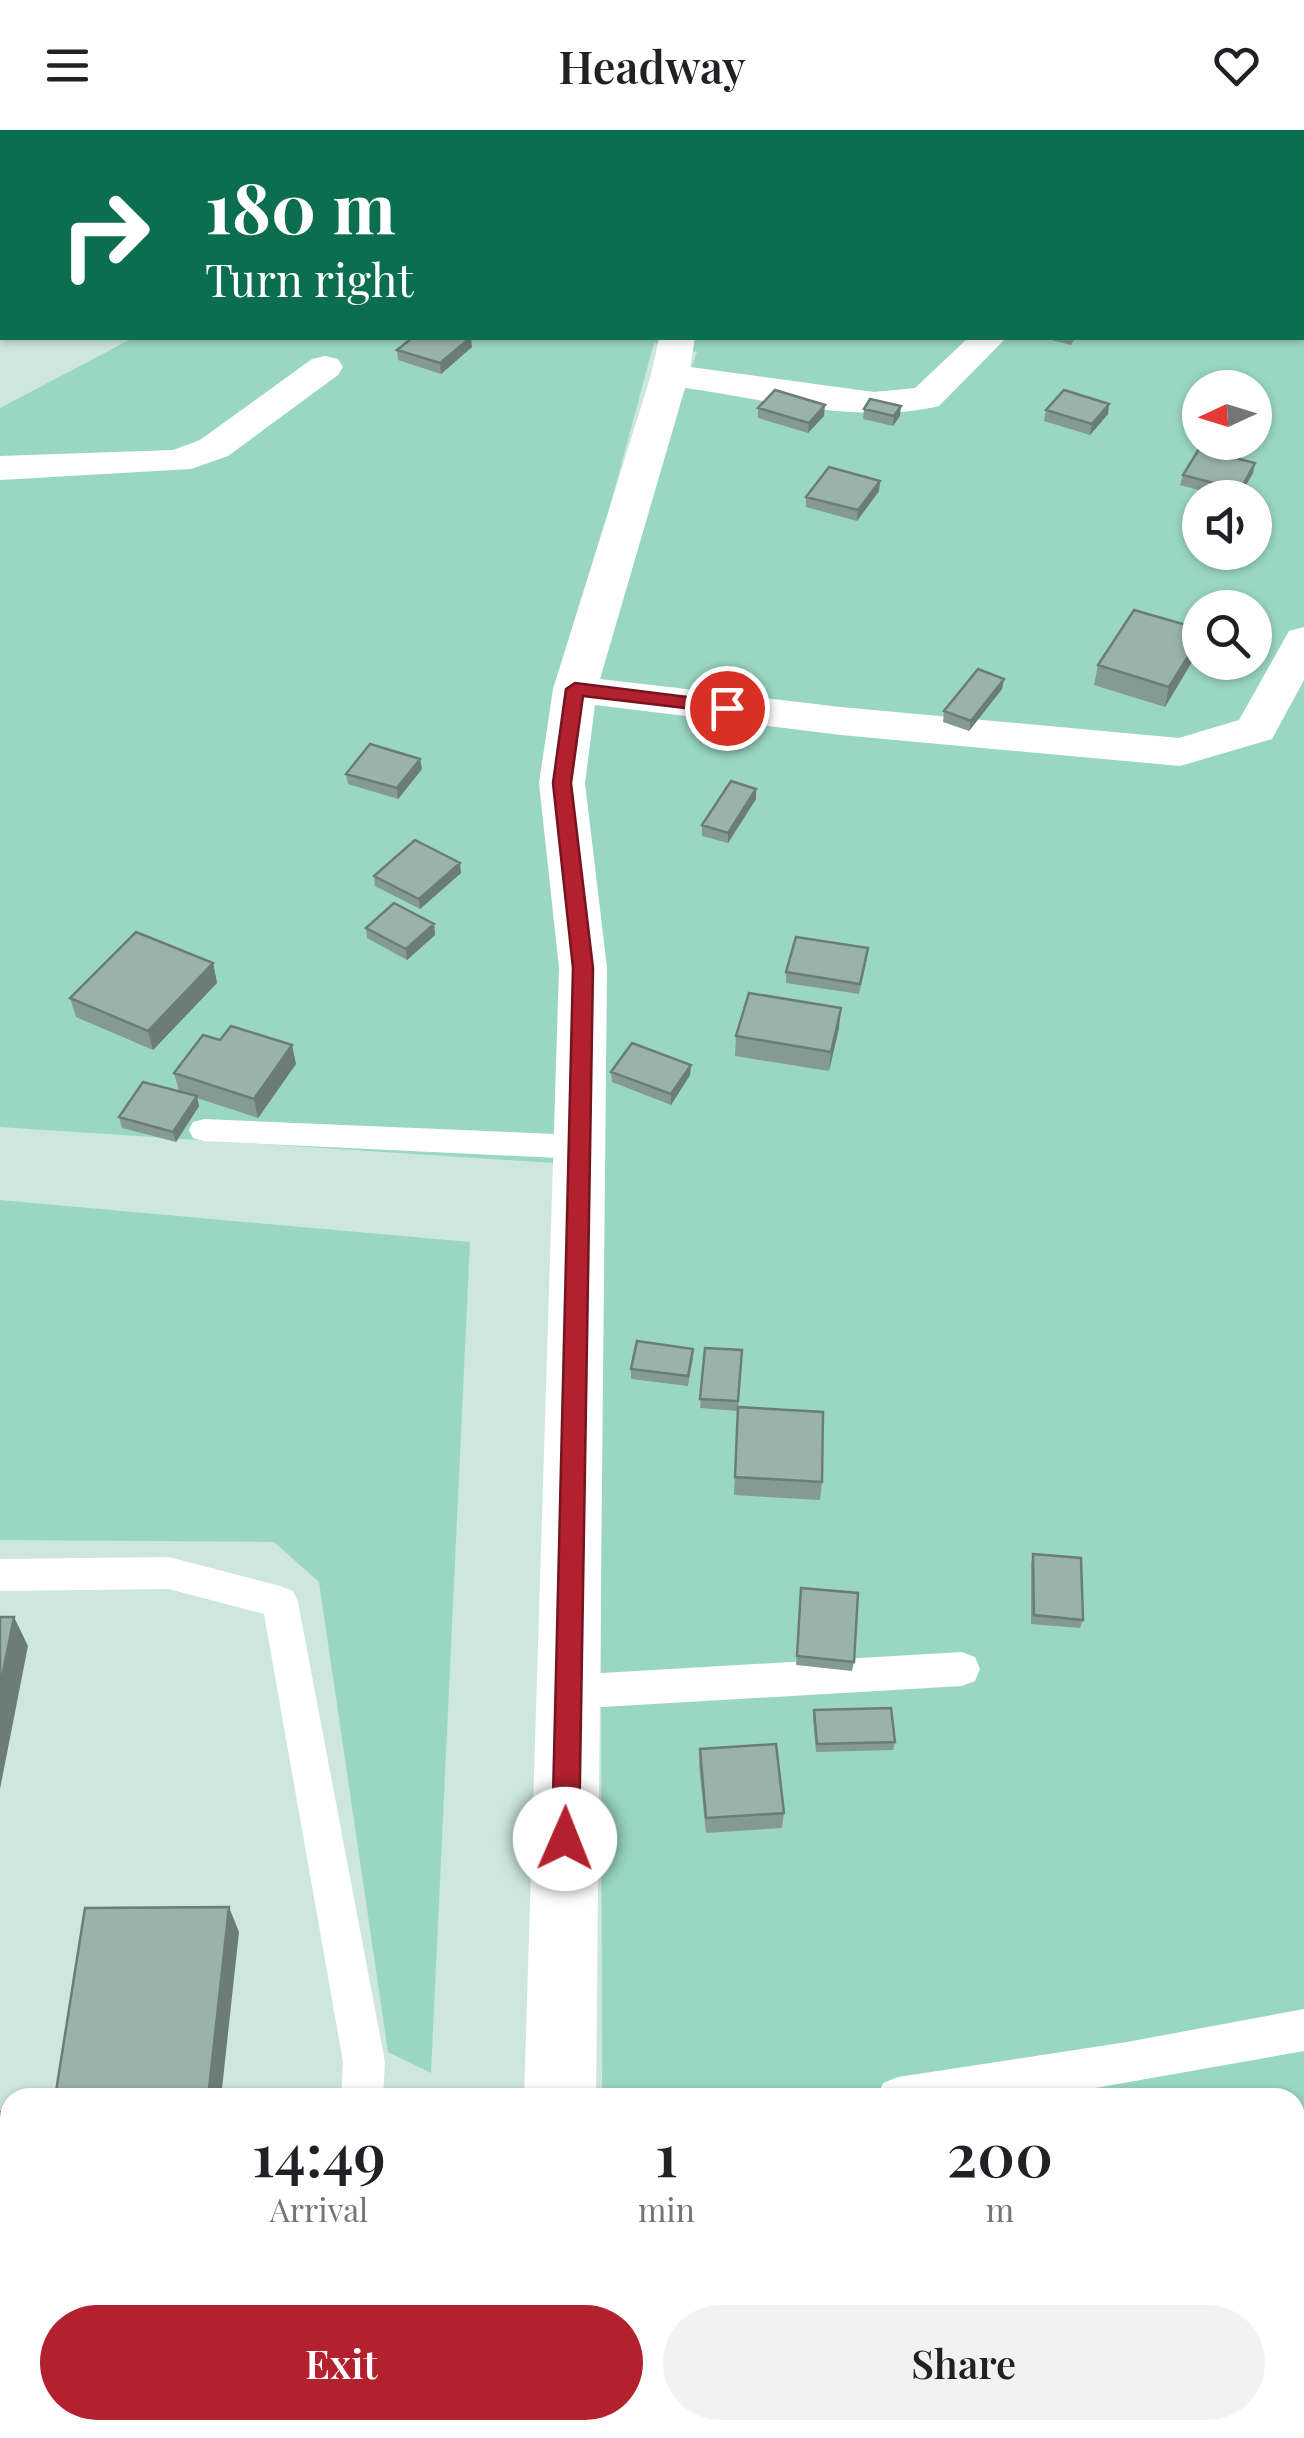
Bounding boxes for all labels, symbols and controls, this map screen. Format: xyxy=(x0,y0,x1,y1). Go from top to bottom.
text: Headway xyxy=(558,35,746,95)
icon: menu xyxy=(40,38,95,93)
icon: heart xyxy=(1209,38,1264,93)
text: 180 m xyxy=(205,158,396,252)
icon: right xyxy=(40,170,170,300)
text: Turn right xyxy=(205,248,413,308)
north arrow xyxy=(1182,370,1272,460)
map controls xyxy=(1182,370,1272,680)
button: sound xyxy=(1182,480,1272,570)
button: search xyxy=(1182,590,1272,680)
pin xyxy=(685,666,770,751)
icon: arrive xyxy=(700,681,755,736)
position arrow xyxy=(513,1787,617,1891)
text: 14:49 xyxy=(252,2112,386,2192)
text: 1 xyxy=(655,2112,678,2192)
text: 200 xyxy=(947,2112,1053,2192)
text: Arrival xyxy=(270,2187,368,2230)
text: min xyxy=(638,2187,695,2230)
text: m xyxy=(986,2187,1014,2230)
button: Exit xyxy=(40,2305,643,2420)
button: Share xyxy=(663,2305,1265,2420)

